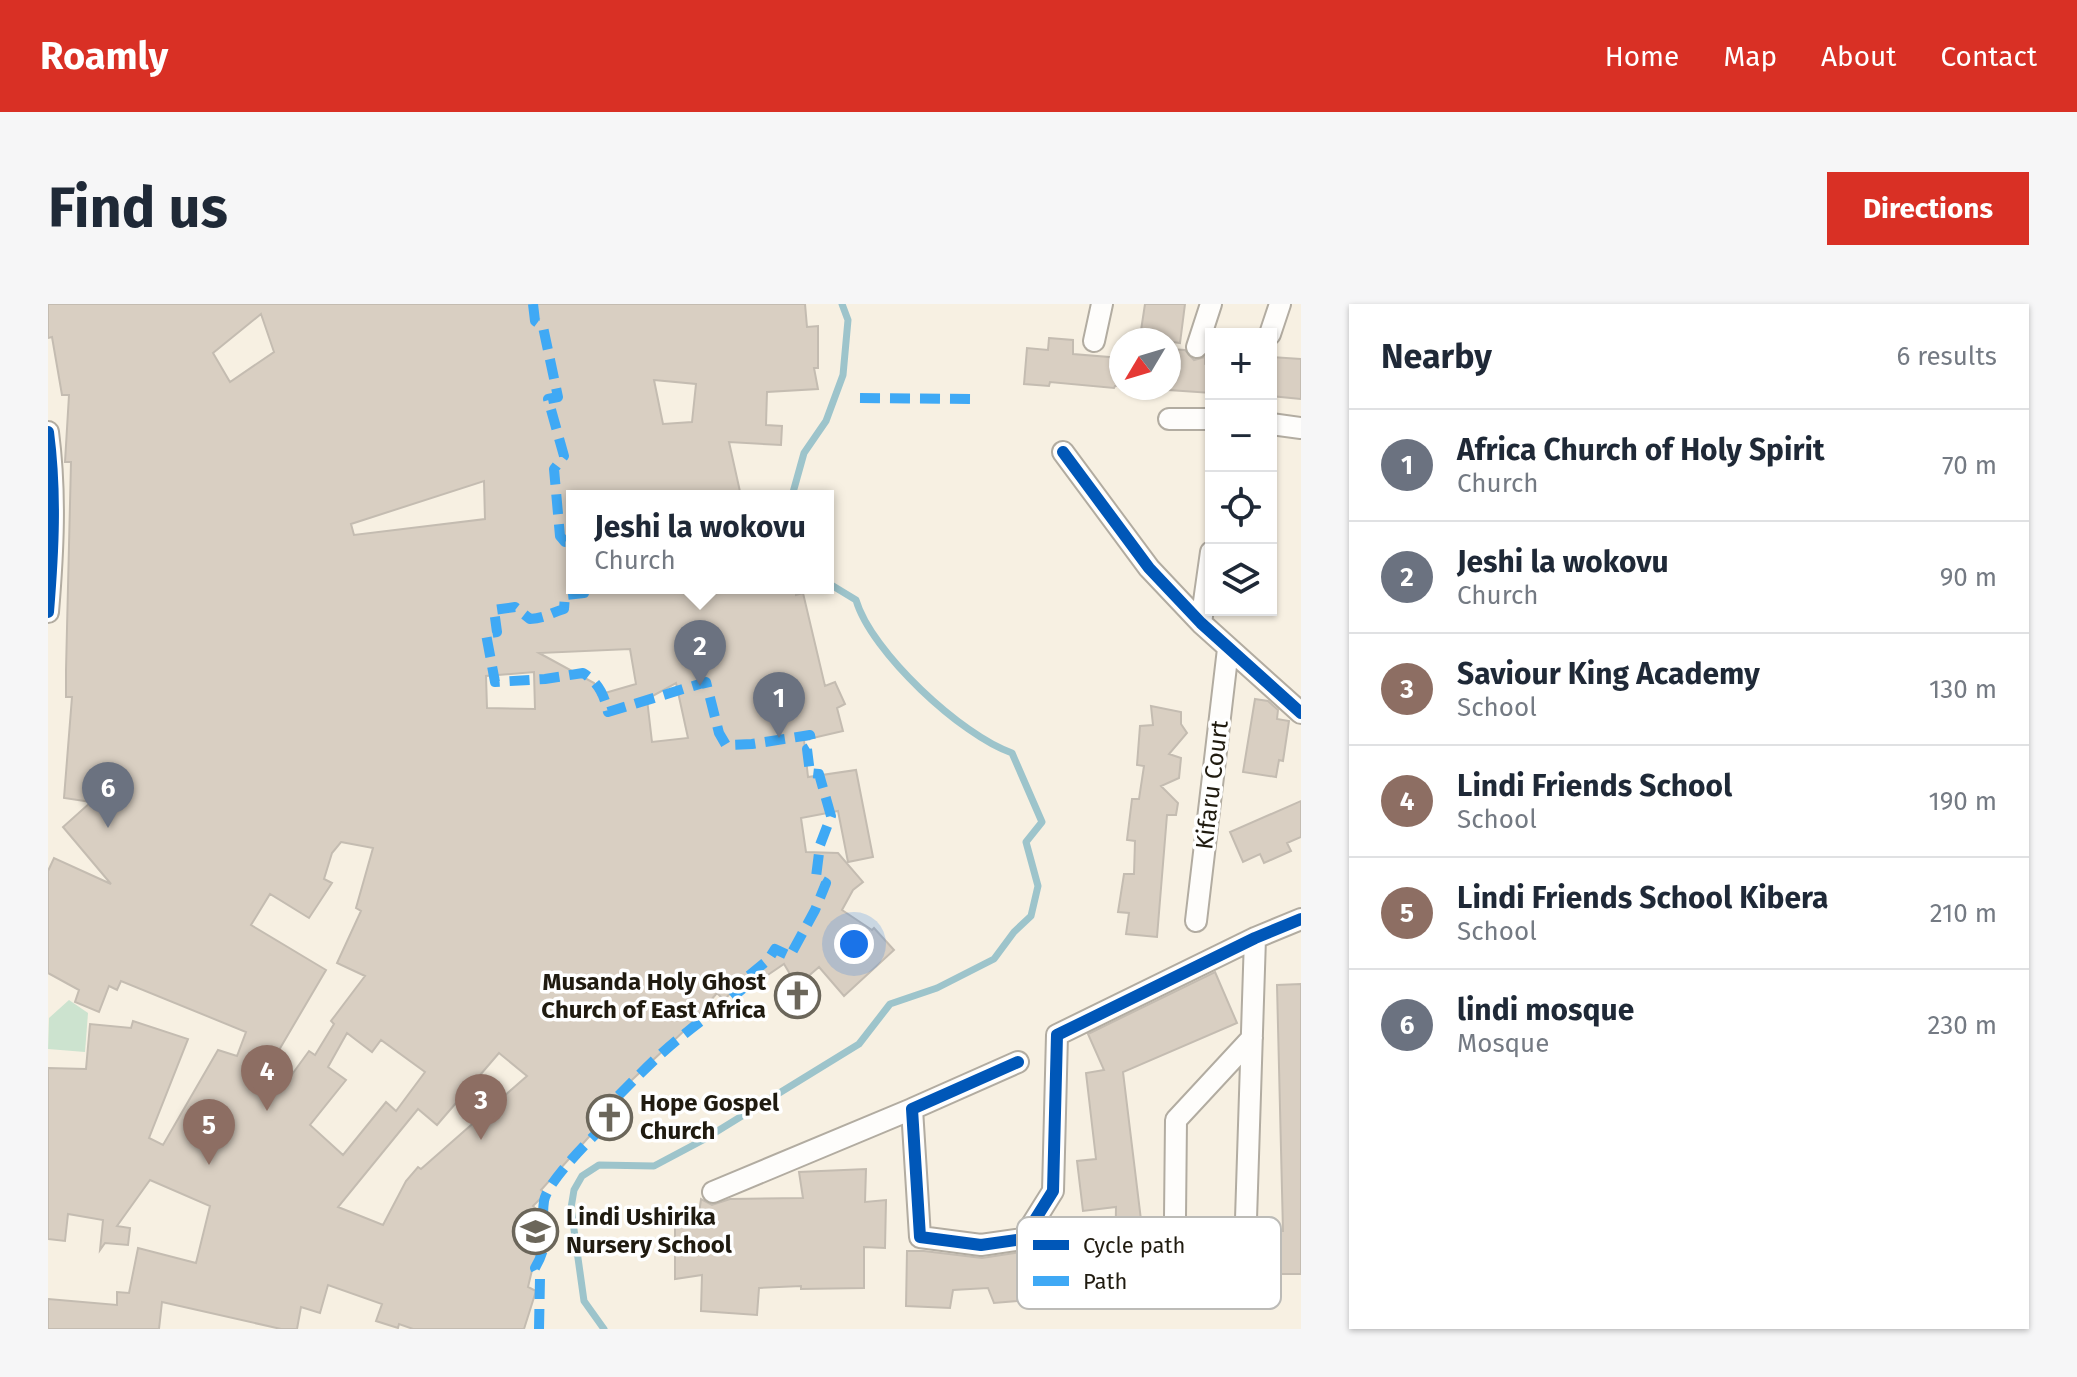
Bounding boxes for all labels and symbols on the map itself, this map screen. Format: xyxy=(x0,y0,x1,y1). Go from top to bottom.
north arrow xyxy=(1109,328,1181,400)
pin: 2 xyxy=(674,620,726,686)
pin: 1 xyxy=(753,672,805,738)
street label: Kifaru Court xyxy=(1190,718,1234,851)
pin: 6 xyxy=(82,762,134,828)
your location xyxy=(834,924,874,964)
place label: Musanda Holy Ghost Church of East Africa xyxy=(541,968,767,1024)
church icon: Musanda Holy Ghost Church of East Africa xyxy=(773,972,821,1020)
pin: 4 xyxy=(241,1045,293,1111)
pin: 3 xyxy=(455,1074,507,1140)
place label: Hope Gospel Church xyxy=(640,1089,780,1145)
church icon: Hope Gospel Church xyxy=(585,1093,633,1141)
pin: 5 xyxy=(183,1099,235,1165)
place label: Lindi Ushirika Nursery School xyxy=(566,1203,733,1259)
school or university icon: Lindi Ushirika Nursery School xyxy=(511,1207,559,1255)
legend xyxy=(1017,1217,1281,1309)
text: Cycle path xyxy=(1083,1232,1185,1259)
text: Path xyxy=(1083,1268,1127,1295)

